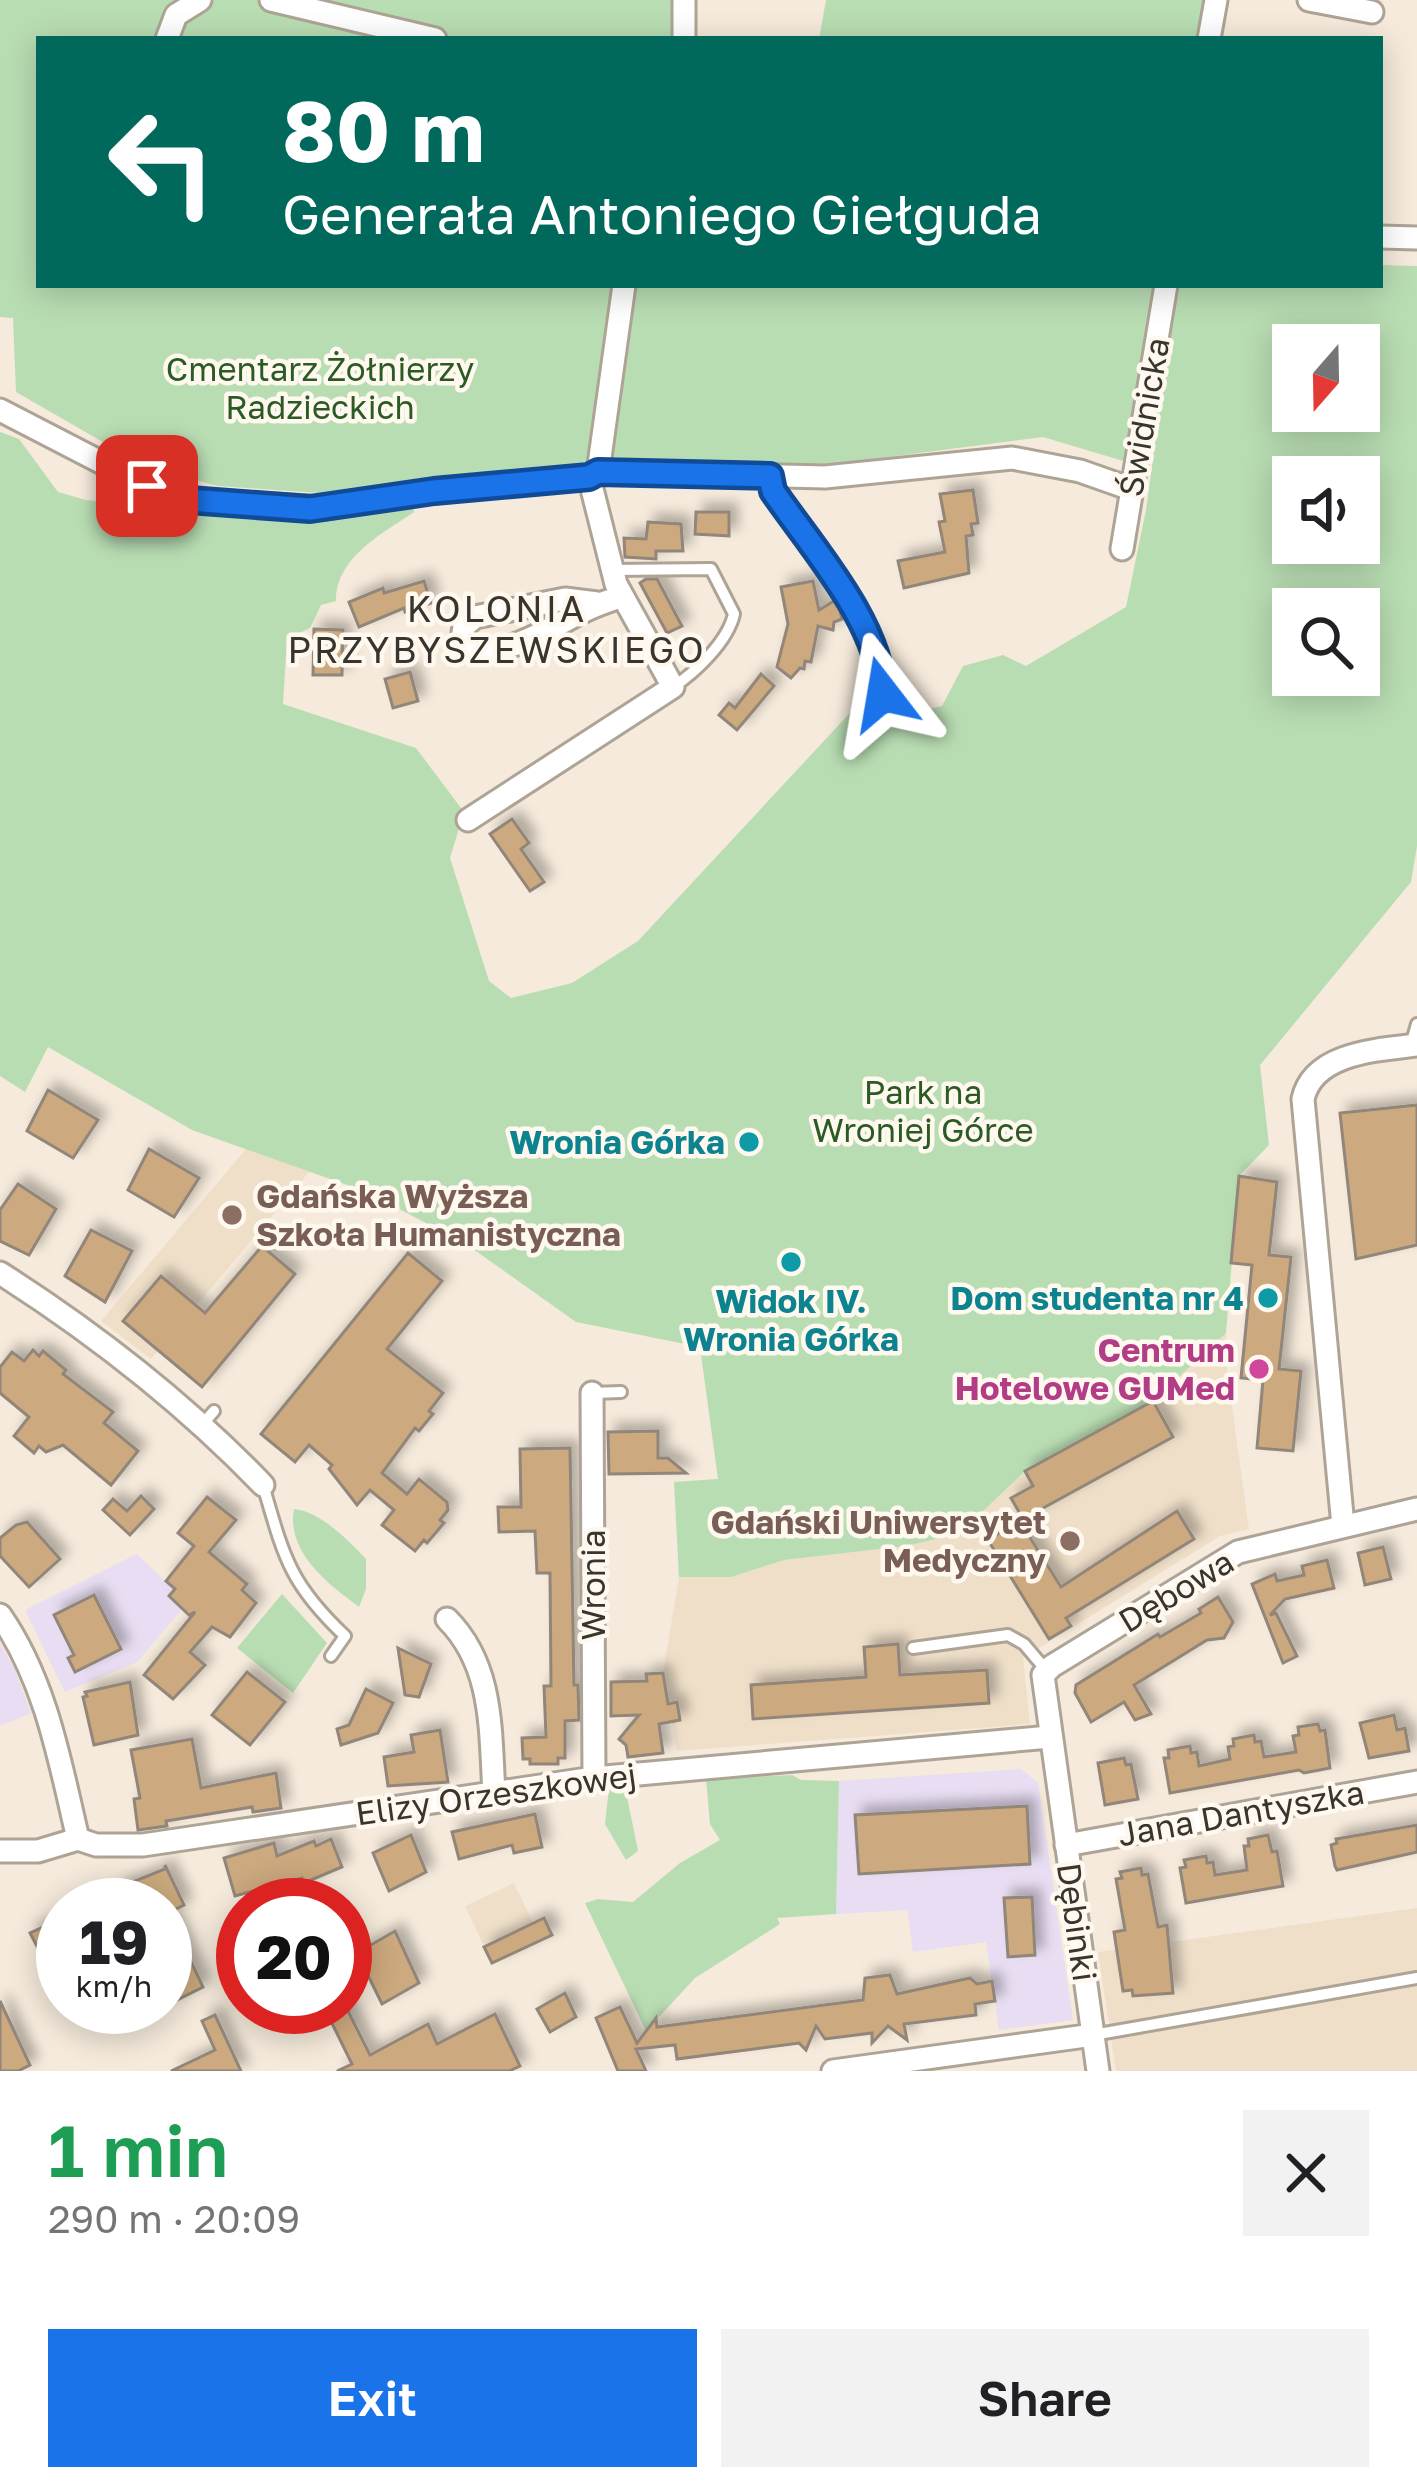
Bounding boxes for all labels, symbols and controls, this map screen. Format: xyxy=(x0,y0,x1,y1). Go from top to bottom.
text: 80 m xyxy=(282,80,485,180)
icon: left xyxy=(84,84,240,240)
text: Generała Antoniego Giełguda xyxy=(282,181,1042,246)
north arrow xyxy=(1272,324,1380,432)
map controls xyxy=(1272,324,1380,696)
street label: Świdnicka xyxy=(1110,334,1177,499)
park label: Cmentarz Żołnierzy Radzieckich xyxy=(166,349,474,426)
pin xyxy=(96,435,198,537)
icon: arrive xyxy=(114,453,180,519)
button: sound xyxy=(1272,456,1380,564)
district label: KOLONIA PRZYBYSZEWSKIEGO xyxy=(287,587,707,671)
button: search xyxy=(1272,588,1380,696)
position arrow xyxy=(820,631,946,757)
park label: Park na Wroniej Górce xyxy=(812,1072,1034,1149)
place label: Wronia Górka xyxy=(509,1122,725,1161)
marker: Wronia Górka xyxy=(736,1129,762,1155)
place label: Gdańska Wyższa Szkoła Humanistyczna xyxy=(256,1176,621,1253)
marker: Gdańska Wyższa Szkoła Humanistyczna xyxy=(219,1202,245,1228)
marker: Widok IV. Wronia Górka xyxy=(778,1249,804,1275)
place label: Dom studenta nr 4 xyxy=(950,1278,1244,1317)
place label: Widok IV. Wronia Górka xyxy=(683,1281,899,1358)
marker: Dom studenta nr 4 xyxy=(1255,1285,1281,1311)
place label: Centrum Hotelowe GUMed xyxy=(955,1330,1235,1407)
marker: Centrum Hotelowe GUMed xyxy=(1246,1356,1272,1382)
place label: Gdański Uniwersytet Medyczny xyxy=(710,1502,1046,1579)
marker: Gdański Uniwersytet Medyczny xyxy=(1057,1528,1083,1554)
street label: Wronia xyxy=(573,1529,612,1641)
street label: Dębowa xyxy=(1111,1541,1240,1640)
street label: Elizy Orzeszkowej xyxy=(353,1754,639,1833)
street label: Jana Dantyszka xyxy=(1115,1772,1367,1853)
street label: Dębinki xyxy=(1050,1860,1105,1984)
speed limit sign: 20 xyxy=(216,1878,372,2034)
text: 19 xyxy=(79,1905,148,1977)
text: km/h xyxy=(76,1968,152,2004)
text: 1 min xyxy=(48,2106,228,2193)
button: close xyxy=(1243,2110,1369,2236)
text: 290 m · 20:09 xyxy=(48,2195,300,2242)
button: Exit xyxy=(48,2329,697,2467)
button: Share xyxy=(721,2329,1369,2467)

